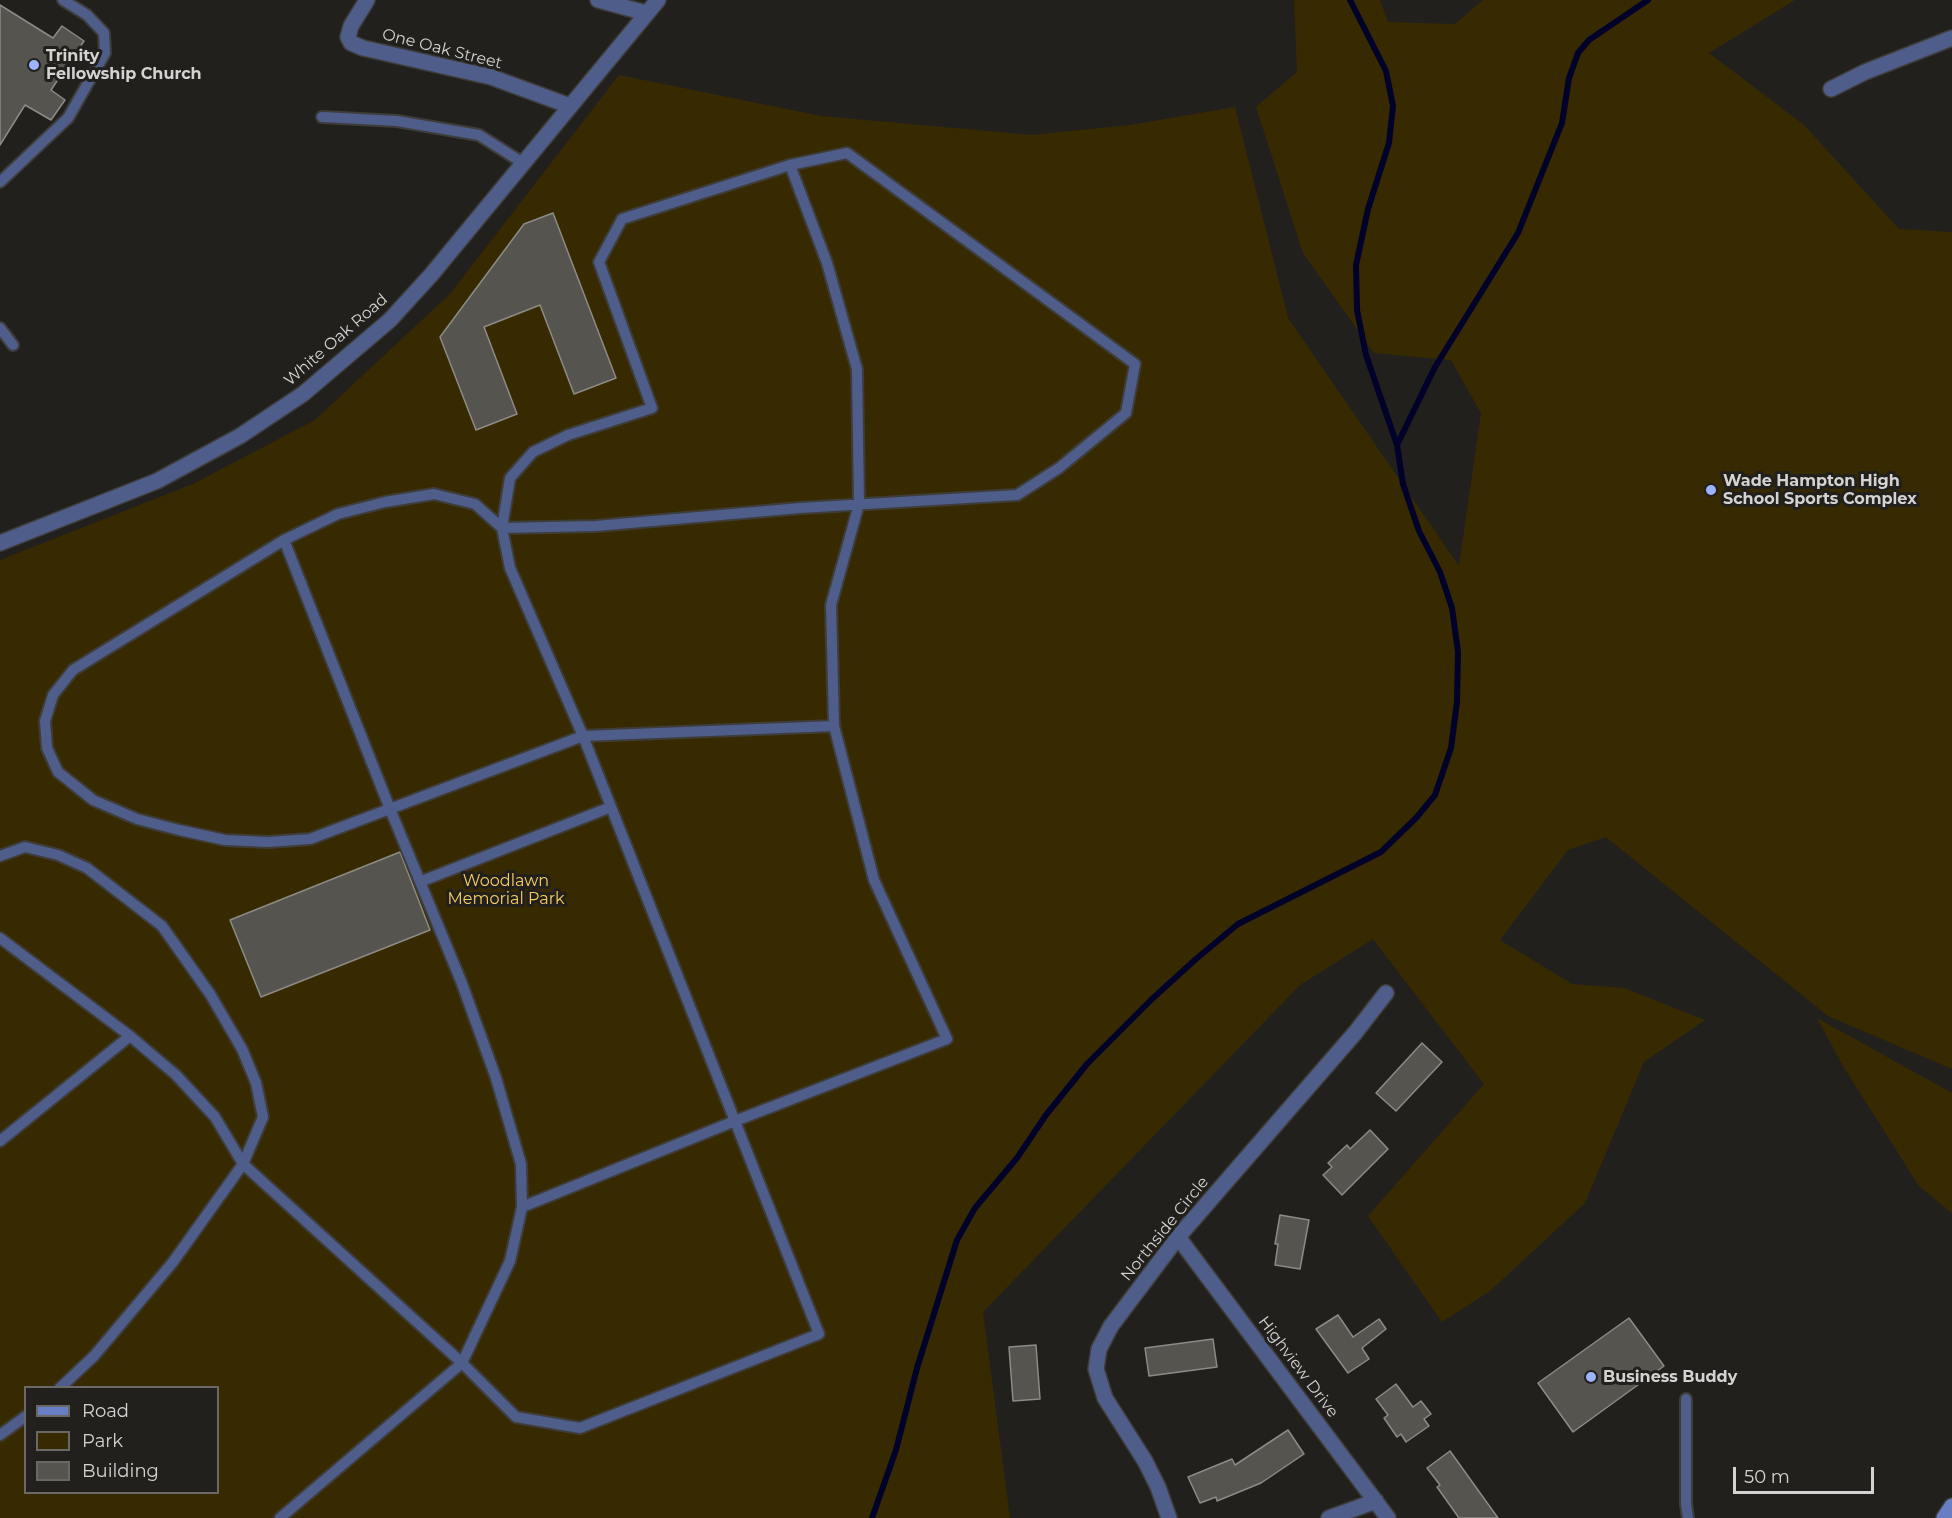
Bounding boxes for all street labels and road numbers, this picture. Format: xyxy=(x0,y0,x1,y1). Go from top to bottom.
street label: One Oak Street xyxy=(380,25,504,73)
street label: White Oak Road xyxy=(280,290,392,390)
street label: Northside Circle xyxy=(1117,1173,1213,1285)
street label: Highview Drive xyxy=(1254,1313,1342,1421)

